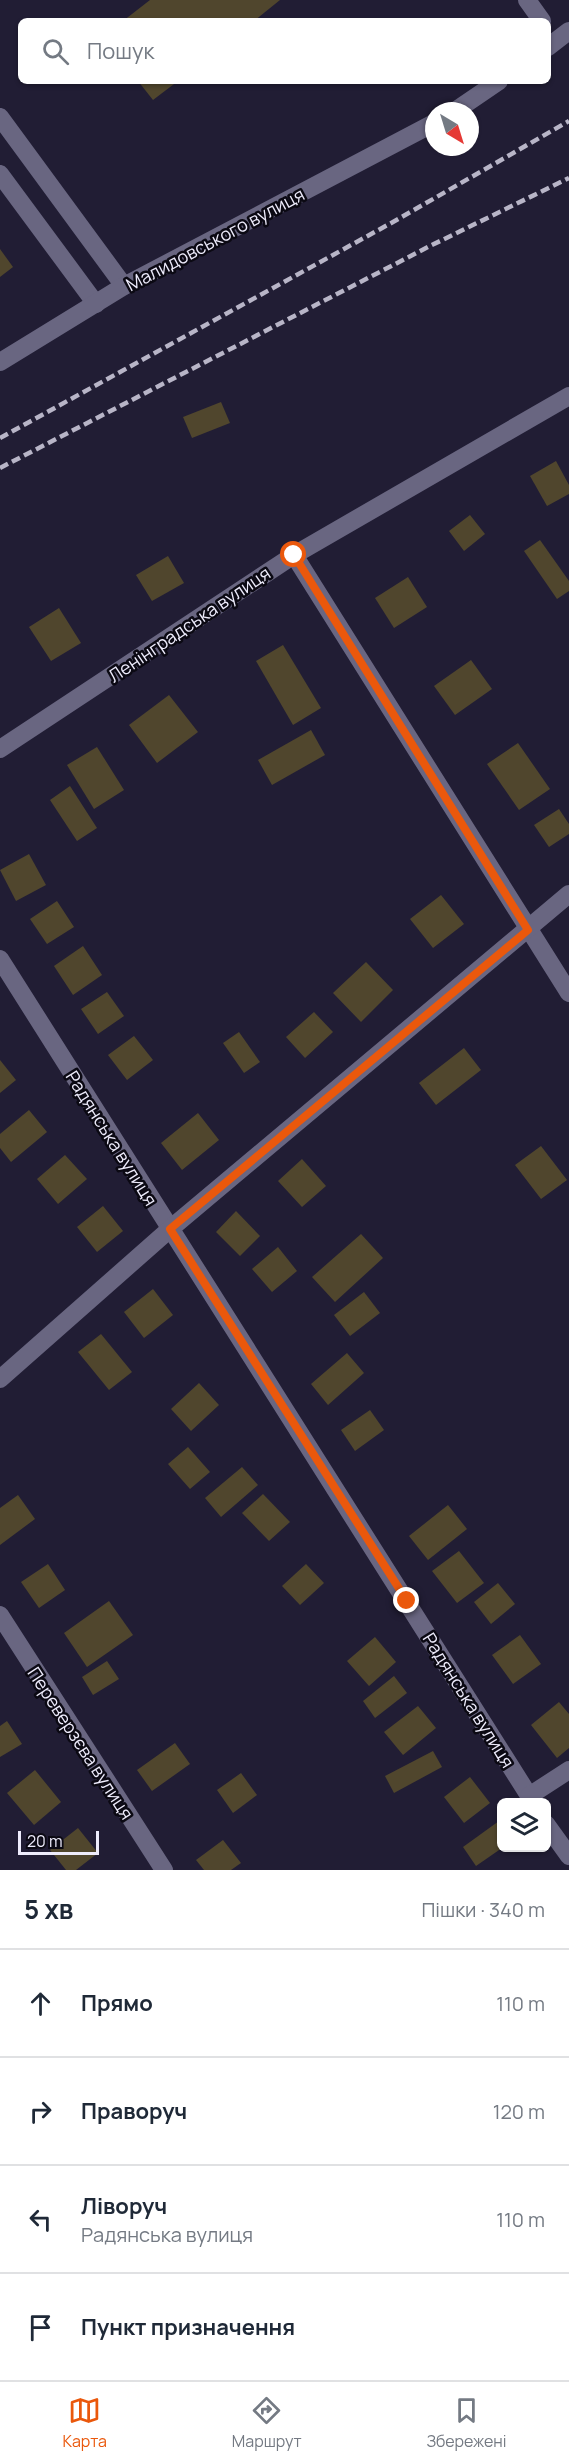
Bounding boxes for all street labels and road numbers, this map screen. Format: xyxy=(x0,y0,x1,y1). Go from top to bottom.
street label: Малидовського вулиця xyxy=(122,182,308,296)
street label: Ленінградська вулиця xyxy=(103,561,275,687)
street label: Радянська вулиця xyxy=(61,1066,163,1210)
street label: Радянська вулиця xyxy=(418,1628,520,1772)
street label: Переверзєва вулиця xyxy=(23,1662,139,1824)

